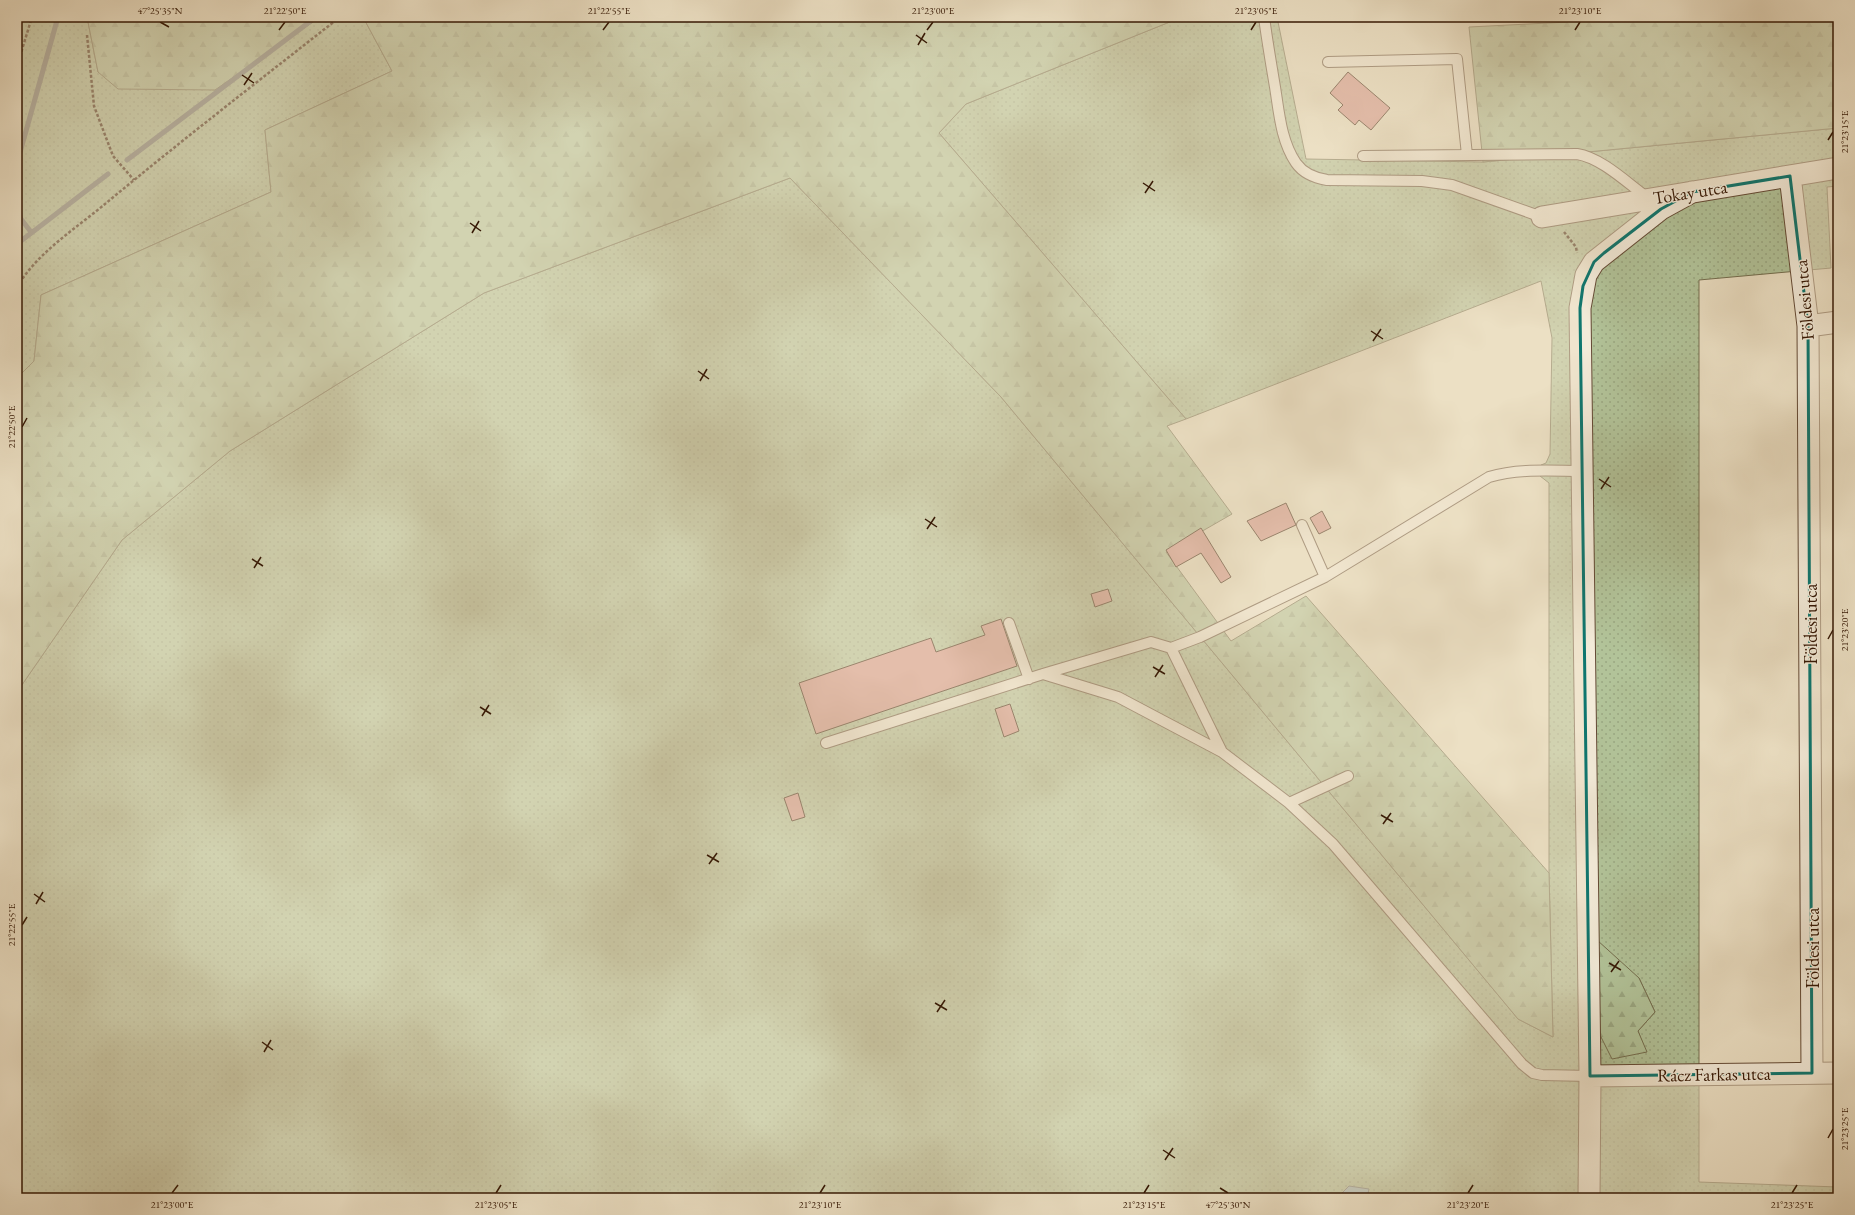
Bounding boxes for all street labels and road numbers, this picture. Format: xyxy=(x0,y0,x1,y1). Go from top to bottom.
street label: Tokay utca xyxy=(1651,175,1730,209)
street label: Földesi utca xyxy=(1789,258,1819,341)
street label: Földesi utca xyxy=(1799,583,1822,664)
street label: Földesi utca xyxy=(1801,907,1824,988)
street label: Rácz Farkas utca xyxy=(1657,1061,1772,1086)

